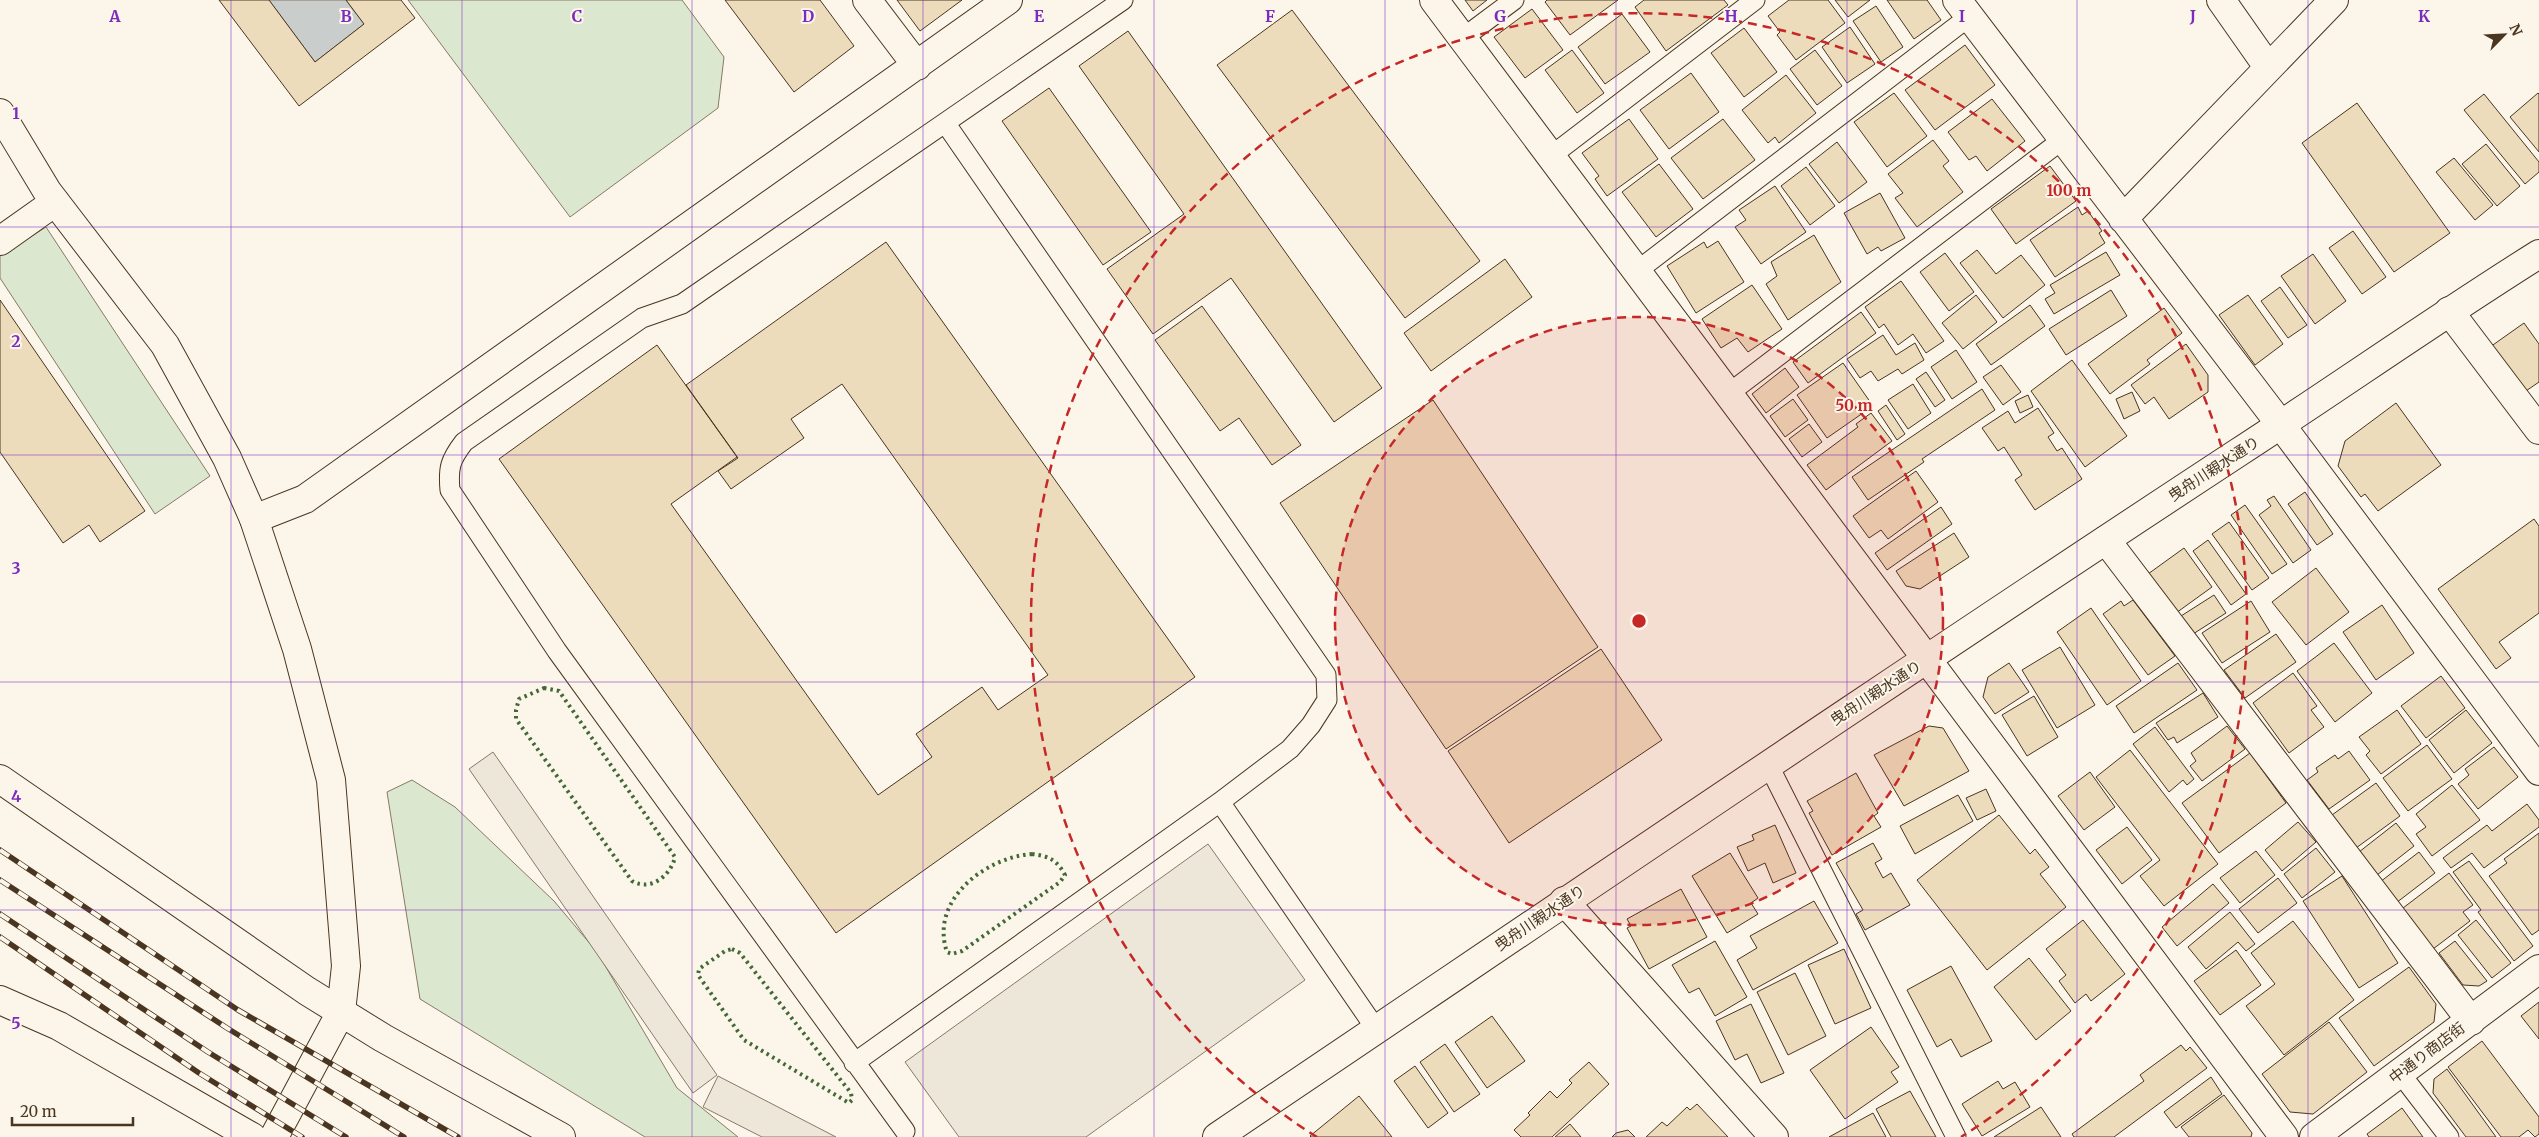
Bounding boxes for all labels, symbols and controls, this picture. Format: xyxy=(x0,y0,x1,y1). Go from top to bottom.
text: A xyxy=(108,6,121,26)
text: B xyxy=(340,6,352,26)
text: C xyxy=(572,6,582,26)
text: D xyxy=(802,6,814,26)
text: E xyxy=(1034,6,1045,26)
text: F xyxy=(1265,6,1275,26)
text: G xyxy=(1494,6,1506,26)
text: H xyxy=(1724,6,1738,26)
text: I xyxy=(1959,6,1965,26)
text: J xyxy=(2189,6,2196,26)
text: K xyxy=(2418,6,2430,26)
north arrow xyxy=(2479,10,2529,60)
text: N xyxy=(2505,21,2526,38)
text: 1 xyxy=(12,103,20,123)
text: 100 m xyxy=(2047,181,2091,200)
text: 2 xyxy=(11,331,21,351)
text: 50 m xyxy=(1835,396,1873,415)
street label: 曳舟川親水通り xyxy=(2165,432,2263,505)
text: 3 xyxy=(11,558,21,578)
centre of rings xyxy=(1630,612,1648,630)
street label: 曳舟川親水通り xyxy=(1827,656,1925,729)
text: 4 xyxy=(11,786,21,806)
street label: 曳舟川親水通り xyxy=(1491,880,1589,955)
text: 5 xyxy=(11,1013,21,1033)
street label: 中通り商店街 xyxy=(2385,1018,2468,1087)
scale bar xyxy=(12,1094,134,1126)
text: 20 m xyxy=(20,1102,57,1121)

